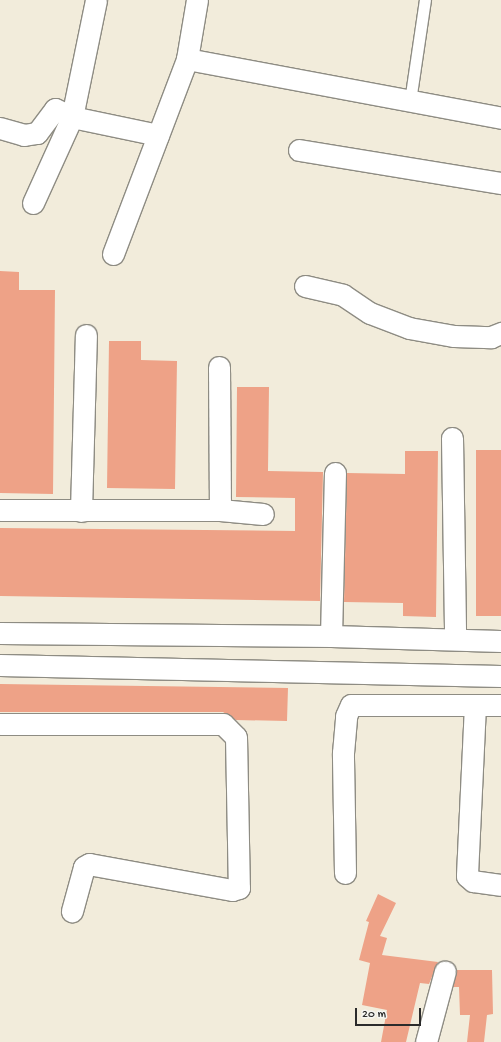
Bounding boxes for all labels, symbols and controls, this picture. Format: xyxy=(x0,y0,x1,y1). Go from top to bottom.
scale bar xyxy=(357,1000,423,1026)
text: 20 m xyxy=(362,1008,386,1022)

